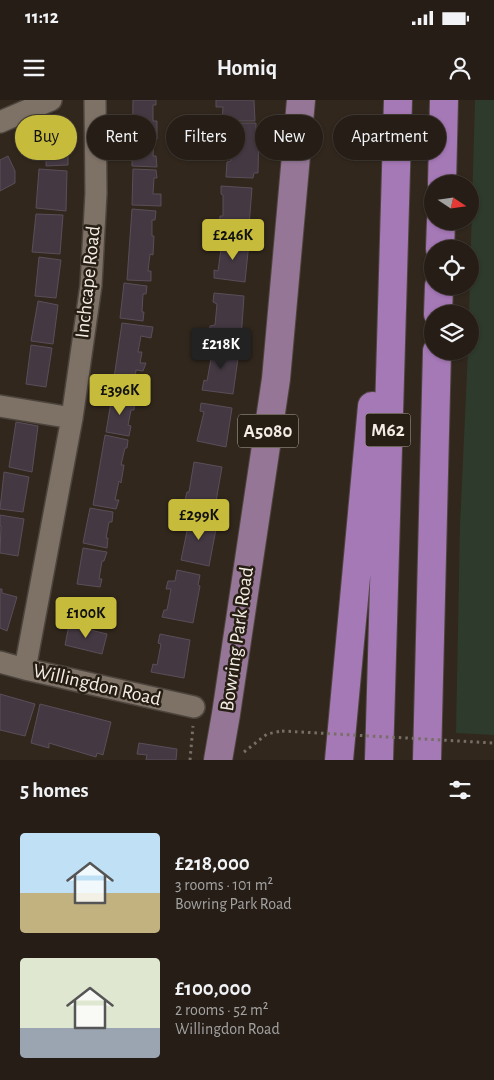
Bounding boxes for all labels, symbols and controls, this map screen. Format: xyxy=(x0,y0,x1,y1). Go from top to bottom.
text: 11:12 xyxy=(25,8,59,27)
icon: menu xyxy=(20,54,48,82)
icon: person xyxy=(446,54,474,82)
text: Homiq xyxy=(217,57,277,79)
chip: Buy xyxy=(15,115,77,160)
chip: Rent xyxy=(87,115,156,160)
chip: Filters xyxy=(166,115,245,160)
chip: New xyxy=(255,115,323,160)
chip: Apartment xyxy=(333,115,446,160)
north arrow xyxy=(424,175,479,230)
map controls xyxy=(424,175,479,360)
pin: £246K xyxy=(198,219,268,261)
street label: Inchcape Road xyxy=(72,225,104,339)
text: £246K xyxy=(213,227,253,243)
button: locate xyxy=(424,240,479,295)
button: layers xyxy=(424,305,479,360)
pin: £218K xyxy=(186,328,256,370)
text: £218K xyxy=(202,336,240,352)
pin: £396K xyxy=(85,374,155,416)
text: £396K xyxy=(101,382,139,398)
road number: A5080 xyxy=(238,414,298,448)
road number: M62 xyxy=(366,414,410,446)
pin: £299K xyxy=(164,498,234,541)
text: £299K xyxy=(179,507,219,523)
street label: Bowring Park Road xyxy=(217,565,257,713)
pin: £100K xyxy=(51,596,121,639)
text: £100K xyxy=(67,605,105,621)
street label: Willingdon Road xyxy=(31,661,163,709)
icon: filters xyxy=(446,776,474,804)
text: 5 homes xyxy=(20,780,89,801)
icon: home xyxy=(60,853,120,913)
text: £218,000 xyxy=(175,853,250,874)
text: 3 rooms · 101 m² xyxy=(175,877,273,893)
text: Bowring Park Road xyxy=(175,896,292,912)
icon: home xyxy=(60,978,120,1038)
text: £100,000 xyxy=(175,978,251,999)
text: 2 rooms · 52 m² xyxy=(175,1002,268,1018)
text: Willingdon Road xyxy=(175,1021,280,1037)

